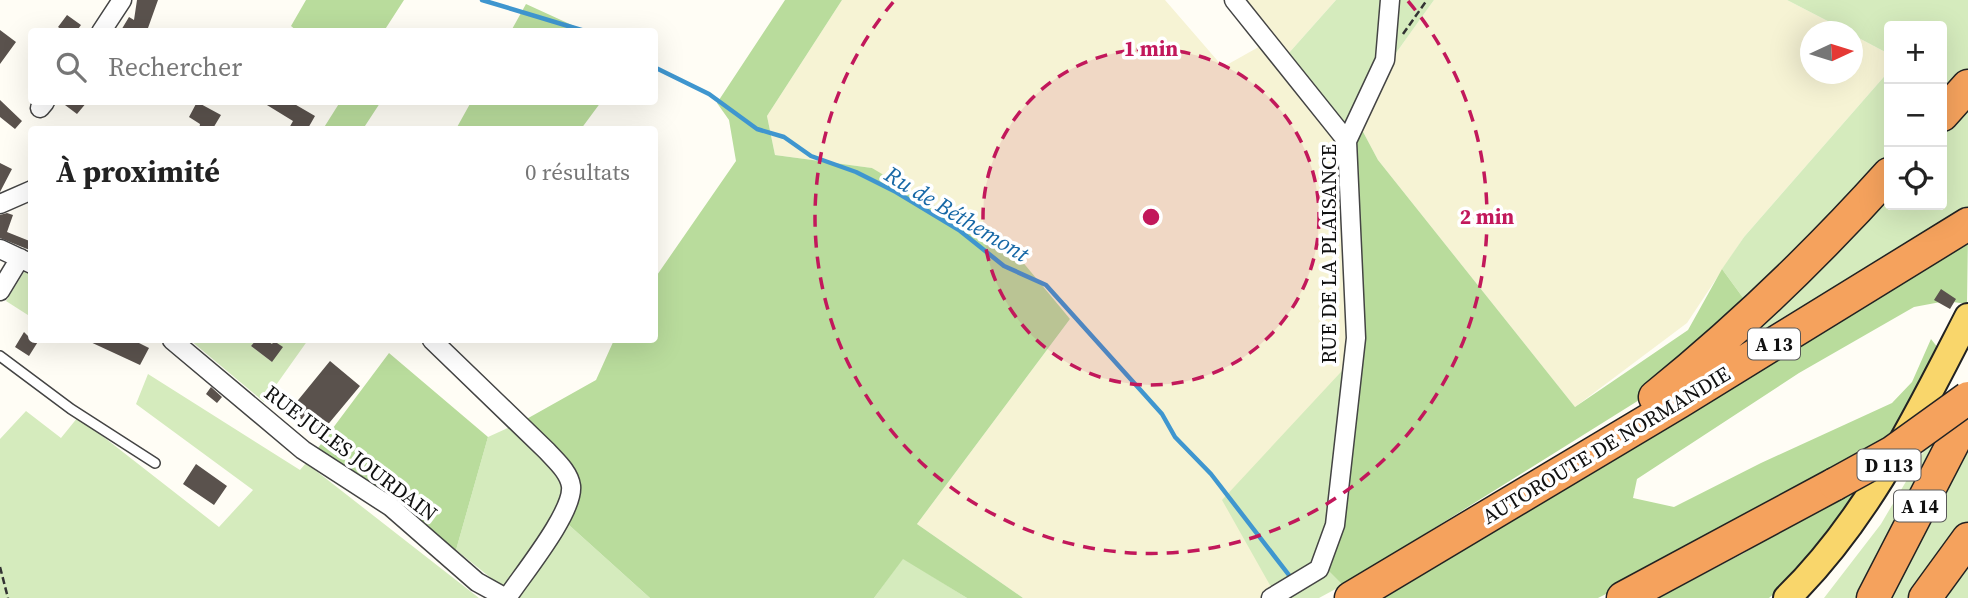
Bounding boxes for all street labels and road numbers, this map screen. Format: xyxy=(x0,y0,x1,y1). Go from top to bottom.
street label: RUE DE LA PLAISANCE xyxy=(1314,144,1343,364)
road number: A 13 xyxy=(1748,328,1800,360)
street label: AUTOROUTE DE NORMANDIE xyxy=(1476,359,1736,531)
street label: RUE JULES JOURDAIN xyxy=(259,378,443,528)
road number: D 113 xyxy=(1857,450,1920,480)
road number: A 14 xyxy=(1894,491,1946,522)

